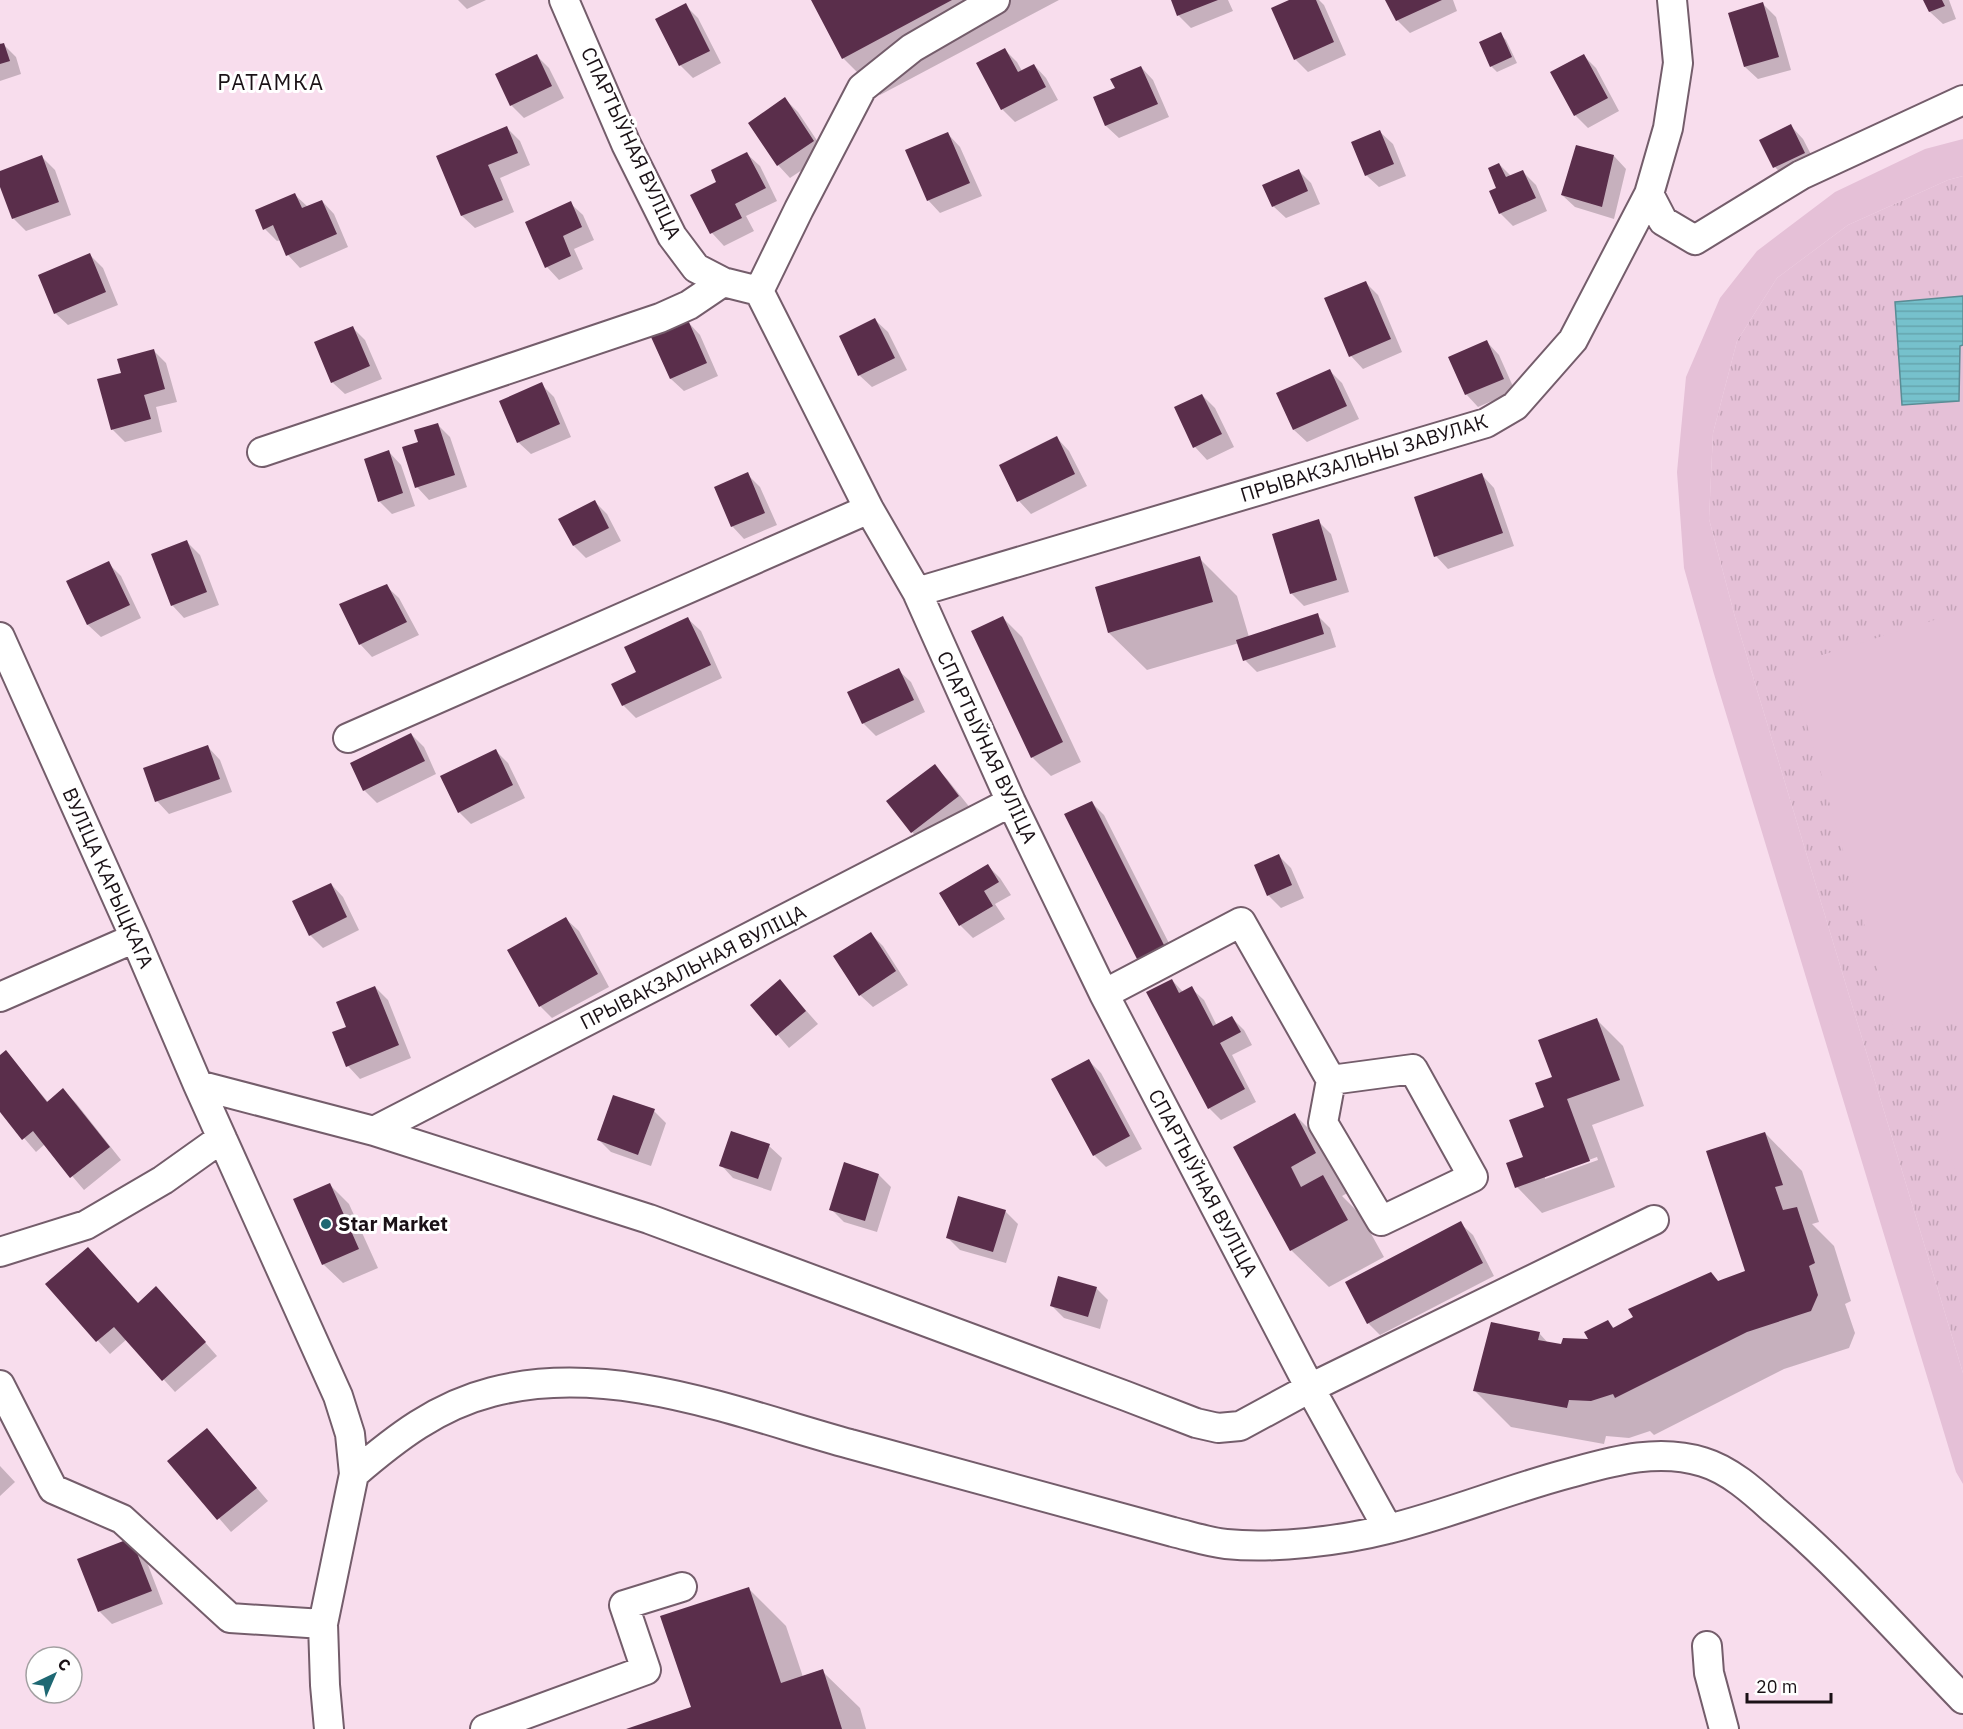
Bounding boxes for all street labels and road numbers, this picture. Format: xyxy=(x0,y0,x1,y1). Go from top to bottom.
street label: СПАРТЫЎНАЯ ВУЛІЦА xyxy=(575,42,688,243)
street label: ПРЫВАКЗАЛЬНЫ ЗАВУЛАК xyxy=(1237,407,1491,508)
street label: СПАРТЫЎНАЯ ВУЛІЦА xyxy=(931,646,1044,847)
street label: ВУЛІЦА КАРЫЦКАГА xyxy=(56,783,160,972)
street label: ПРЫВАКЗАЛЬНАЯ ВУЛІЦА xyxy=(575,898,811,1035)
street label: СПАРТЫЎНАЯ ВУЛІЦА xyxy=(1142,1084,1265,1282)

